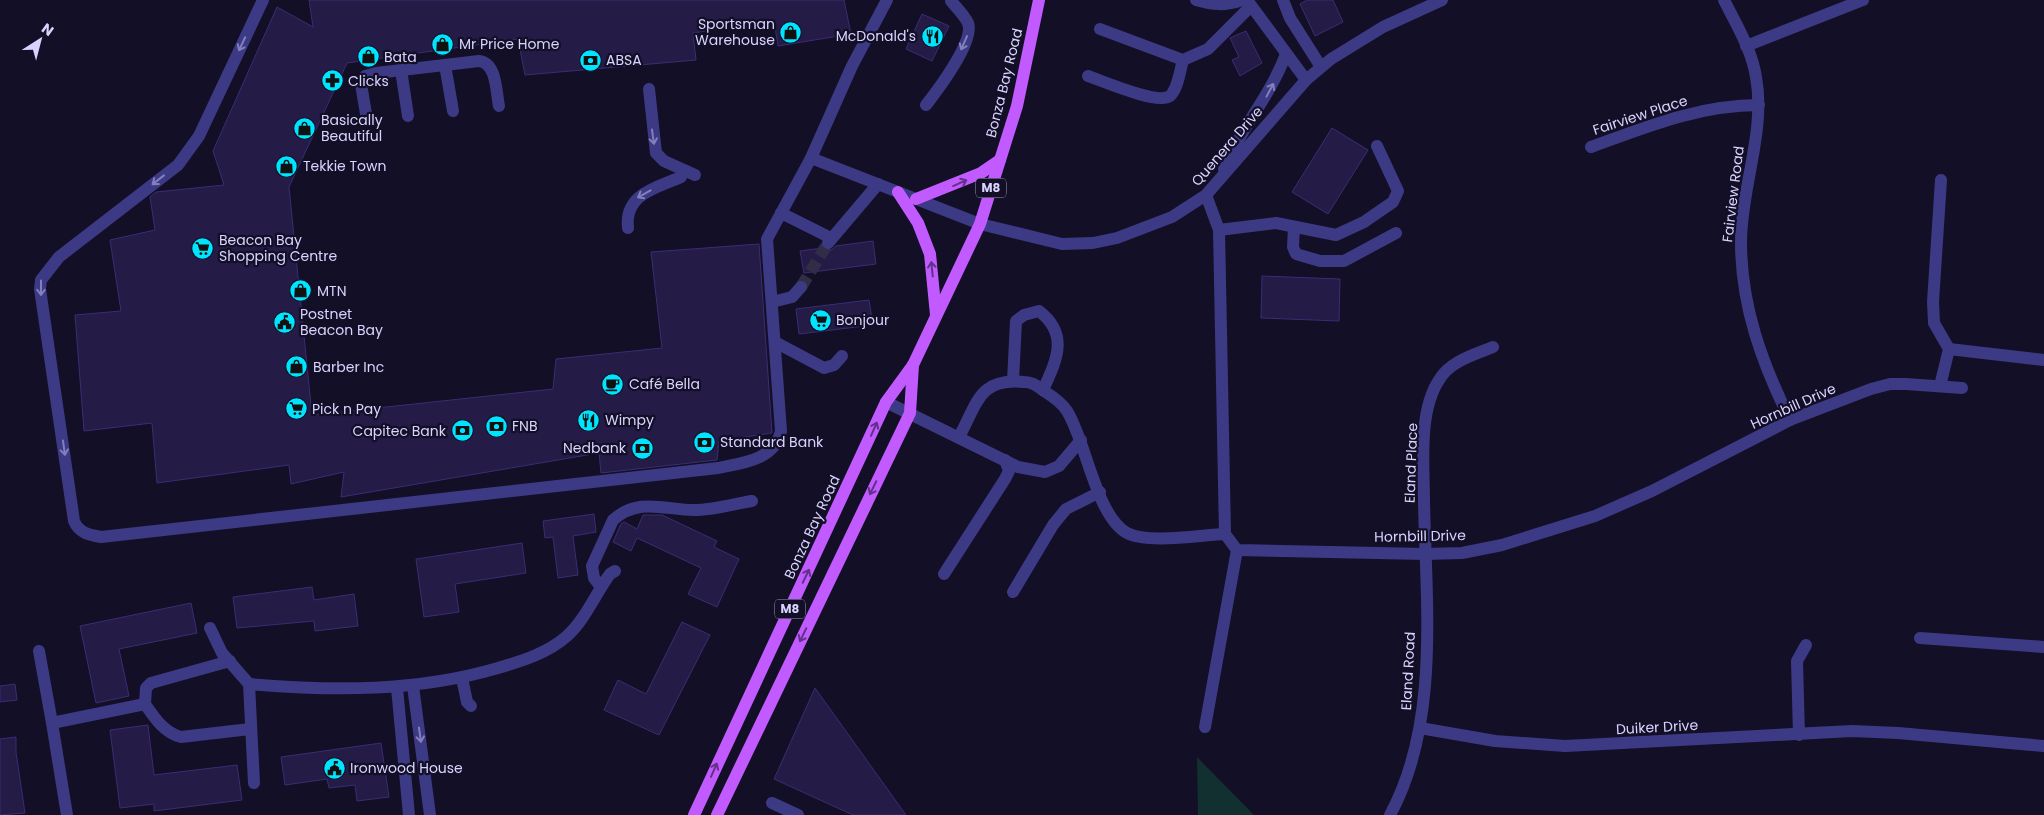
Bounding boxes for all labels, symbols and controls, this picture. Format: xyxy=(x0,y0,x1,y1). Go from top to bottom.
place label: Sportsman Warehouse xyxy=(695,14,775,50)
north arrow xyxy=(15,15,65,65)
text: N xyxy=(38,18,58,41)
shop icon: Sportsman Warehouse xyxy=(779,20,803,44)
restaurant icon: McDonald's xyxy=(920,24,944,48)
place label: McDonald's xyxy=(836,26,916,46)
street label: Bonza Bay Road xyxy=(981,26,1027,140)
shop icon: Mr Price Home xyxy=(431,32,455,56)
place label: Mr Price Home xyxy=(459,34,560,54)
one-way arrow xyxy=(958,35,968,50)
one-way arrow xyxy=(237,36,247,51)
shop icon: Bata xyxy=(356,45,380,69)
place label: Bata xyxy=(384,47,417,67)
bank icon: ABSA xyxy=(578,48,602,72)
place label: ABSA xyxy=(606,50,642,70)
pharmacy icon: Clicks xyxy=(320,69,344,93)
place label: Clicks xyxy=(348,71,389,91)
one-way arrow xyxy=(1265,83,1275,98)
street label: Fairview Place xyxy=(1590,90,1690,140)
street label: Quenera Drive xyxy=(1187,102,1268,190)
place label: Basically Beautiful xyxy=(321,110,383,146)
shop icon: Basically Beautiful xyxy=(293,116,317,140)
one-way arrow xyxy=(649,129,659,145)
street label: Fairview Road xyxy=(1717,145,1749,243)
shop icon: Tekkie Town xyxy=(275,154,299,178)
place label: Tekkie Town xyxy=(303,156,387,176)
one-way arrow xyxy=(152,175,165,186)
one-way arrow xyxy=(952,177,967,187)
road number: M8 xyxy=(976,178,1006,198)
one-way arrow xyxy=(637,190,652,199)
place label: Beacon Bay Shopping Centre xyxy=(219,230,337,266)
supermarket icon: Beacon Bay Shopping Centre xyxy=(191,236,215,260)
one-way arrow xyxy=(927,261,937,277)
one-way arrow xyxy=(36,279,46,295)
shop icon: MTN xyxy=(289,279,313,303)
place label: MTN xyxy=(317,281,346,301)
place label: Postnet Beacon Bay xyxy=(300,304,383,340)
supermarket icon: Bonjour xyxy=(808,308,832,332)
public building icon: Postnet Beacon Bay xyxy=(272,310,296,334)
place label: Bonjour xyxy=(836,310,889,330)
shop icon: Barber Inc xyxy=(285,355,309,379)
place label: Barber Inc xyxy=(313,357,384,377)
cafe icon: Café Bella xyxy=(601,372,625,396)
place label: Café Bella xyxy=(629,374,700,394)
street label: Hornbill Drive xyxy=(1747,378,1839,434)
supermarket icon: Pick n Pay xyxy=(284,397,308,421)
place label: Pick n Pay xyxy=(312,399,381,419)
restaurant icon: Wimpy xyxy=(577,408,601,432)
place label: Wimpy xyxy=(605,410,654,430)
bank icon: FNB xyxy=(484,414,508,438)
place label: FNB xyxy=(512,416,537,436)
bank icon: Capitec Bank xyxy=(450,419,474,443)
place label: Capitec Bank xyxy=(353,421,447,441)
one-way arrow xyxy=(870,422,879,437)
street label: Eland Place xyxy=(1400,422,1422,504)
bank icon: Standard Bank xyxy=(692,430,716,454)
place label: Standard Bank xyxy=(720,432,824,452)
bank icon: Nedbank xyxy=(630,436,654,460)
place label: Nedbank xyxy=(563,438,627,458)
one-way arrow xyxy=(59,440,69,456)
street label: Bonza Bay Road xyxy=(779,472,845,582)
one-way arrow xyxy=(868,480,878,495)
street label: Hornbill Drive xyxy=(1374,525,1466,547)
one-way arrow xyxy=(802,569,811,584)
road number: M8 xyxy=(775,600,805,618)
one-way arrow xyxy=(798,627,807,642)
street label: Eland Road xyxy=(1396,631,1420,711)
street label: Duiker Drive xyxy=(1615,715,1699,739)
one-way arrow xyxy=(415,726,425,742)
public building icon: Ironwood House xyxy=(322,756,346,780)
place label: Ironwood House xyxy=(350,758,463,778)
one-way arrow xyxy=(709,763,719,778)

